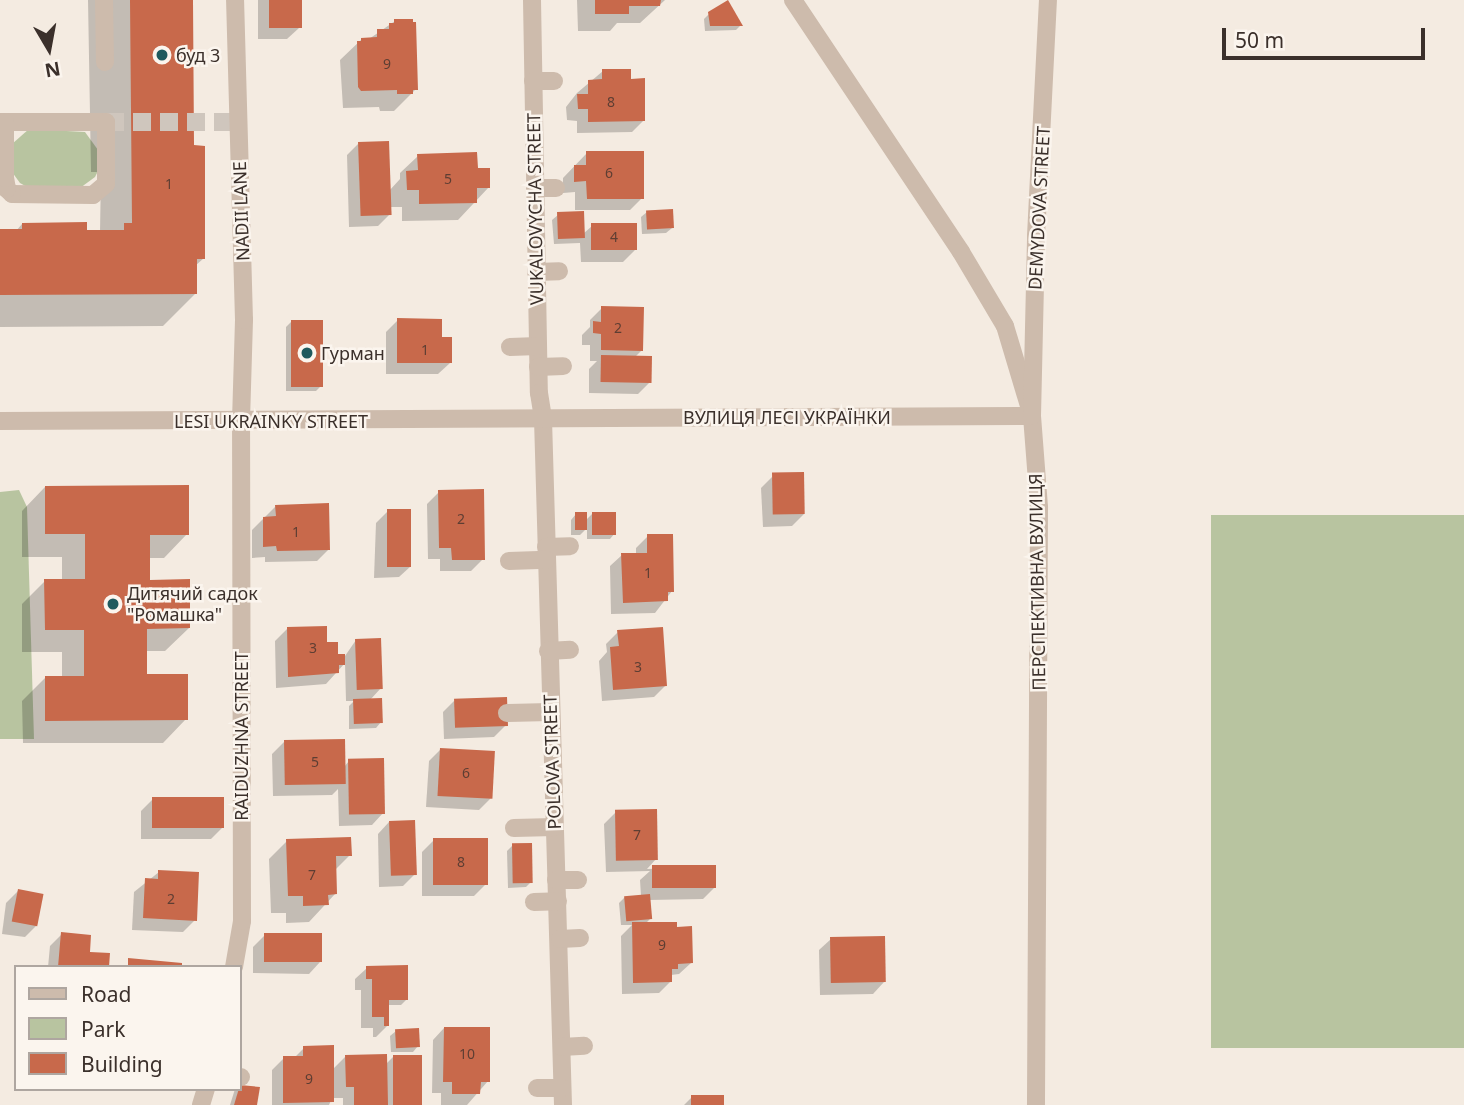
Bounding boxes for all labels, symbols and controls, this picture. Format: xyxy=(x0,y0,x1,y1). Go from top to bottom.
north arrow xyxy=(14,14,84,84)
scale bar xyxy=(1226,14,1429,58)
text: 50 m xyxy=(1235,26,1284,54)
place label: буд 3 xyxy=(176,44,220,66)
marker: буд 3 xyxy=(154,47,170,63)
text: N xyxy=(43,56,63,84)
house number: 9 xyxy=(383,56,391,72)
house number: 8 xyxy=(607,94,615,110)
street label: VUKALOVYCHA STREET xyxy=(523,113,547,305)
street label: DEMYDOVA STREET xyxy=(1024,126,1054,290)
street label: NADII LANE xyxy=(228,161,254,261)
house number: 6 xyxy=(605,165,613,181)
house number: 5 xyxy=(444,171,452,187)
house number: 1 xyxy=(165,176,173,192)
house number: 4 xyxy=(610,229,618,245)
house number: 2 xyxy=(614,320,622,336)
place label: Гурман xyxy=(321,342,385,364)
house number: 1 xyxy=(421,342,429,358)
marker: Гурман xyxy=(299,345,315,361)
street label: ВУЛИЦЯ ЛЕСІ УКРАЇНКИ xyxy=(683,406,891,428)
street label: LESI UKRAINKY STREET xyxy=(174,410,368,432)
street label: ПЕРСПЕКТИВНА ВУЛИЦЯ xyxy=(1024,473,1050,691)
house number: 2 xyxy=(457,511,465,527)
house number: 1 xyxy=(292,524,300,540)
house number: 1 xyxy=(644,565,652,581)
place label: Дитячий садок "Ромашка" xyxy=(127,583,258,626)
marker: Дитячий садок "Ромашка" xyxy=(105,596,121,612)
house number: 3 xyxy=(309,640,317,656)
street label: RAIDUZHNA STREET xyxy=(230,651,252,821)
house number: 3 xyxy=(634,659,642,675)
street label: POLOVA STREET xyxy=(539,694,565,830)
house number: 5 xyxy=(311,754,319,770)
house number: 6 xyxy=(462,765,470,781)
house number: 7 xyxy=(633,827,641,843)
house number: 8 xyxy=(457,854,465,870)
house number: 7 xyxy=(308,867,316,883)
house number: 2 xyxy=(167,891,175,907)
house number: 9 xyxy=(658,937,666,953)
legend xyxy=(14,965,242,1091)
text: Road xyxy=(81,980,131,1008)
text: Park xyxy=(81,1015,125,1043)
house number: 10 xyxy=(459,1046,475,1062)
text: Building xyxy=(81,1050,163,1078)
house number: 9 xyxy=(305,1071,313,1087)

